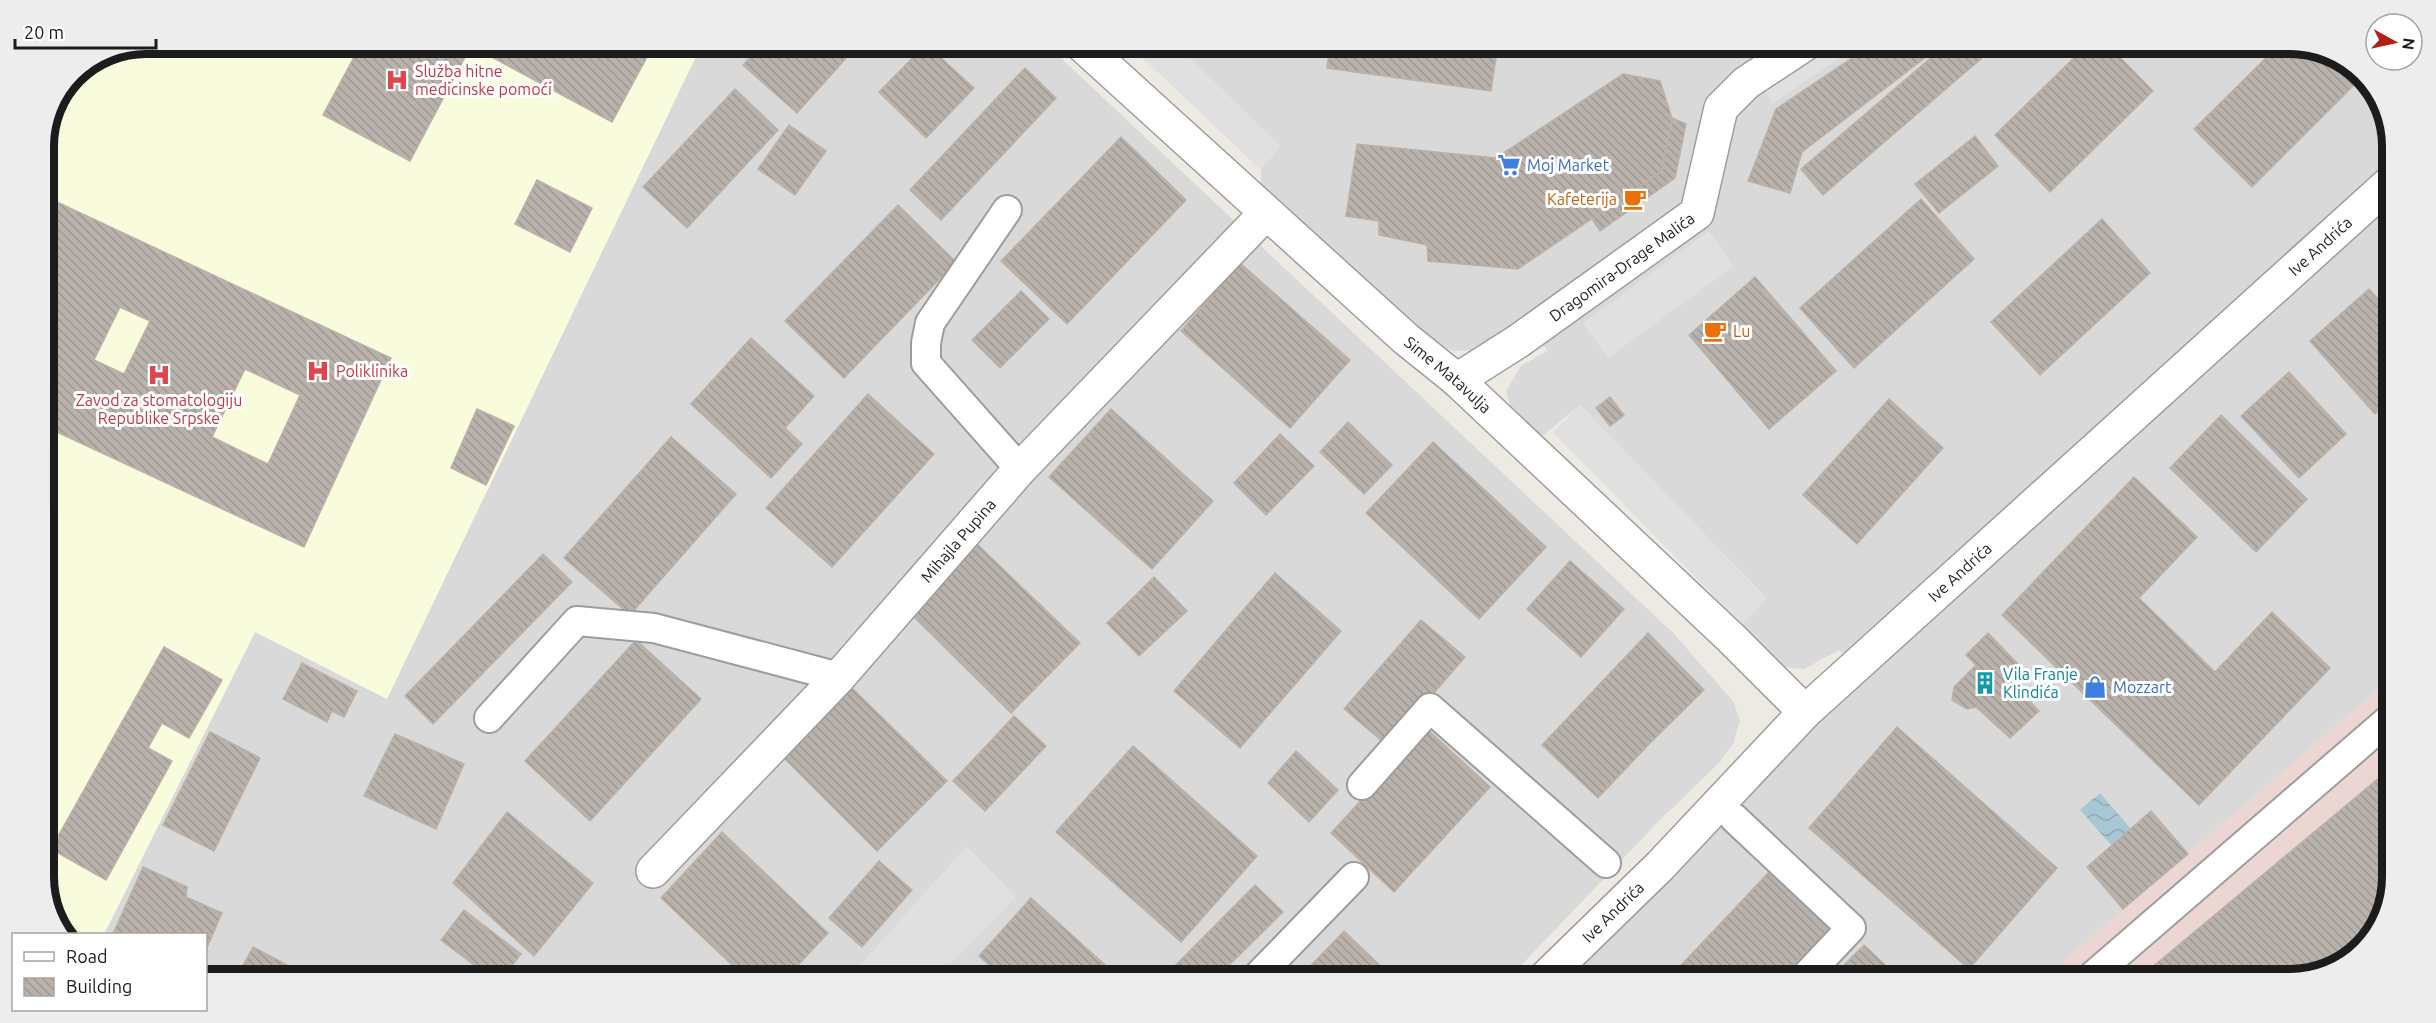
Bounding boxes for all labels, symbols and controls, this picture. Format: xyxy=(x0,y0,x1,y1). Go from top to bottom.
scale bar xyxy=(15,12,156,50)
north arrow xyxy=(2364,12,2424,72)
text: 20 m xyxy=(24,22,64,42)
text: N xyxy=(2399,37,2419,51)
place label: Služba hitne medicinske pomoći xyxy=(415,62,552,98)
hospital icon: Služba hitne medicinske pomoći xyxy=(384,67,410,93)
supermarket icon: Moj Market xyxy=(1496,152,1522,178)
place label: Moj Market xyxy=(1527,156,1610,174)
cafe icon: Kafeterija xyxy=(1622,186,1648,212)
place label: Kafeterija xyxy=(1547,190,1617,208)
street label: Dragomira-Drage Malića xyxy=(1546,209,1698,325)
street label: Ive Andrića xyxy=(2285,213,2355,279)
cafe icon: Lu xyxy=(1702,318,1728,344)
place label: Lu xyxy=(1733,322,1750,340)
street label: Sime Matavulja xyxy=(1401,333,1495,417)
hospital icon: Poliklinika xyxy=(305,358,331,384)
hospital icon: Zavod za stomatologiju Republike Srpske xyxy=(146,362,172,388)
place label: Poliklinika xyxy=(336,362,408,380)
place label: Zavod za stomatologiju Republike Srpske xyxy=(76,391,242,427)
street label: Mihajla Pupina xyxy=(917,495,999,586)
street label: Ive Andrića xyxy=(1924,539,1995,605)
place label: Vila Franje Klindića xyxy=(2003,665,2078,701)
building icon: Vila Franje Klindića xyxy=(1972,670,1998,696)
shop icon: Mozzart xyxy=(2082,674,2108,700)
place label: Mozzart xyxy=(2113,678,2172,696)
street label: Ive Andrića xyxy=(1578,878,1647,946)
legend xyxy=(12,933,207,1011)
text: Road xyxy=(66,946,108,966)
text: Building xyxy=(66,976,132,996)

